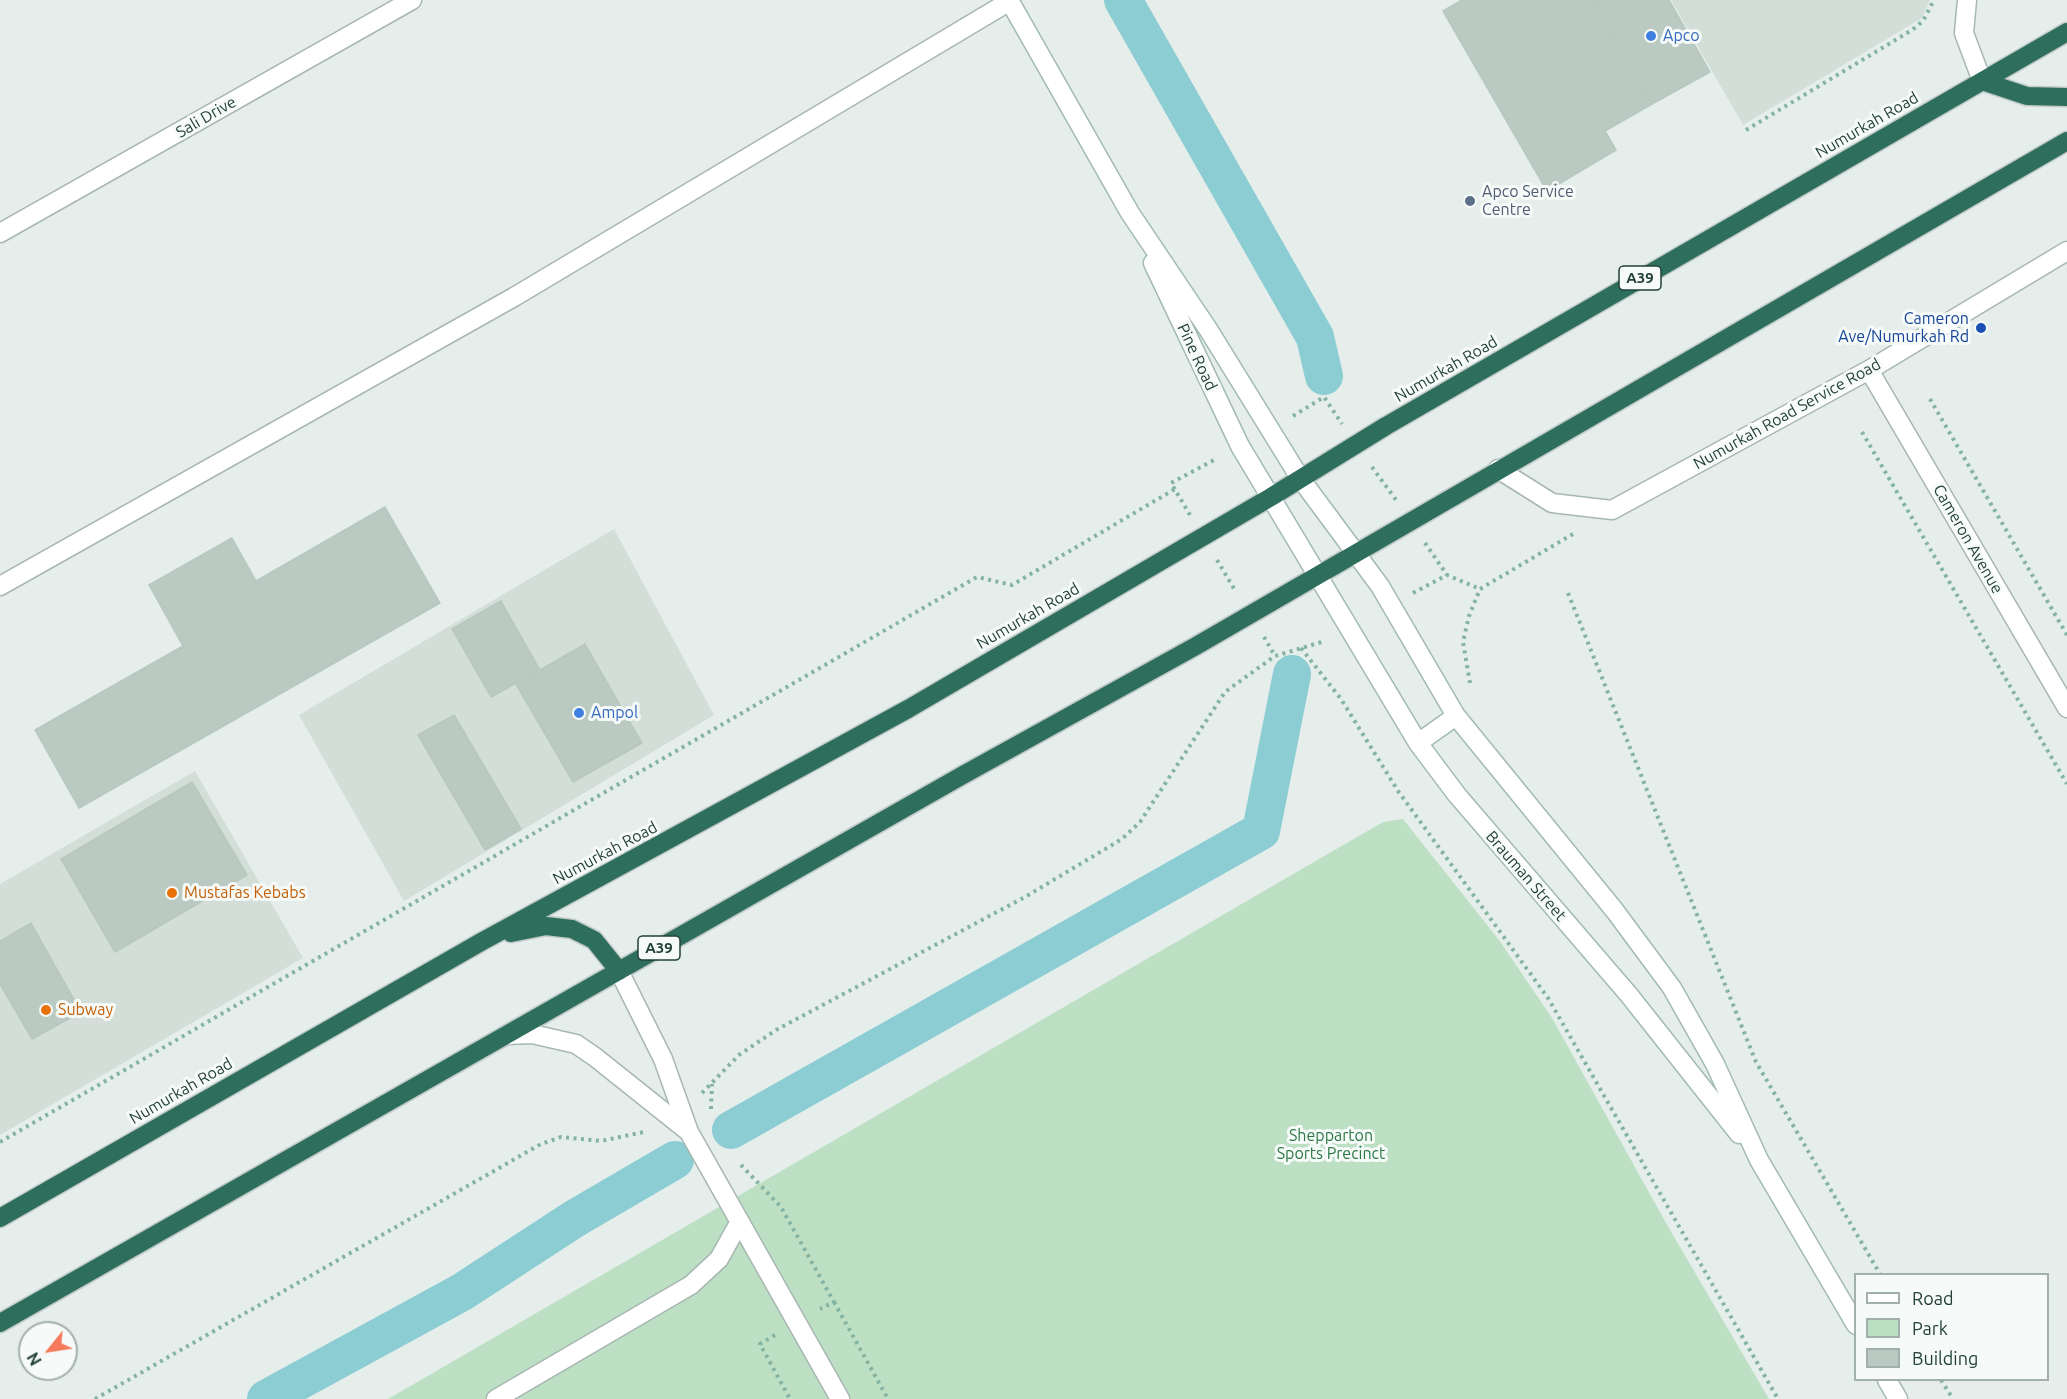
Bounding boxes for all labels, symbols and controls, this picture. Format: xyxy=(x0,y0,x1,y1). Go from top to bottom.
place label: Apco xyxy=(1663,26,1700,46)
marker: Apco xyxy=(1644,29,1658,43)
street label: Numurkah Road xyxy=(1812,88,1922,162)
street label: Sali Drive xyxy=(173,92,239,142)
place label: Apco Service Centre xyxy=(1482,182,1574,220)
marker: Apco Service Centre xyxy=(1463,194,1477,208)
road number: A39 xyxy=(1619,266,1661,290)
place label: Cameron Ave/Numurkah Rd xyxy=(1838,309,1969,347)
street label: Pine Road xyxy=(1173,320,1221,394)
marker: Cameron Ave/Numurkah Rd xyxy=(1974,321,1988,335)
street label: Numurkah Road xyxy=(1391,332,1501,406)
street label: Numurkah Road Service Road xyxy=(1690,354,1884,474)
street label: Cameron Avenue xyxy=(1929,481,2007,597)
street label: Numurkah Road xyxy=(973,579,1083,653)
place label: Ampol xyxy=(591,703,638,723)
marker: Ampol xyxy=(572,706,586,720)
street label: Numurkah Road xyxy=(549,817,661,889)
street label: Brauman Street xyxy=(1482,827,1570,925)
place label: Mustafas Kebabs xyxy=(184,883,306,903)
marker: Mustafas Kebabs xyxy=(165,886,179,900)
road number: A39 xyxy=(638,936,680,960)
place label: Subway xyxy=(58,1000,113,1020)
marker: Subway xyxy=(39,1003,53,1017)
street label: Numurkah Road xyxy=(126,1054,236,1128)
park label: Shepparton Sports Precinct xyxy=(1277,1126,1385,1164)
legend xyxy=(1854,1273,2049,1381)
text: Road xyxy=(1912,1288,1954,1308)
text: Park xyxy=(1912,1318,1948,1338)
north arrow xyxy=(18,1321,78,1381)
text: Building xyxy=(1912,1348,1978,1368)
text: N xyxy=(23,1349,45,1369)

